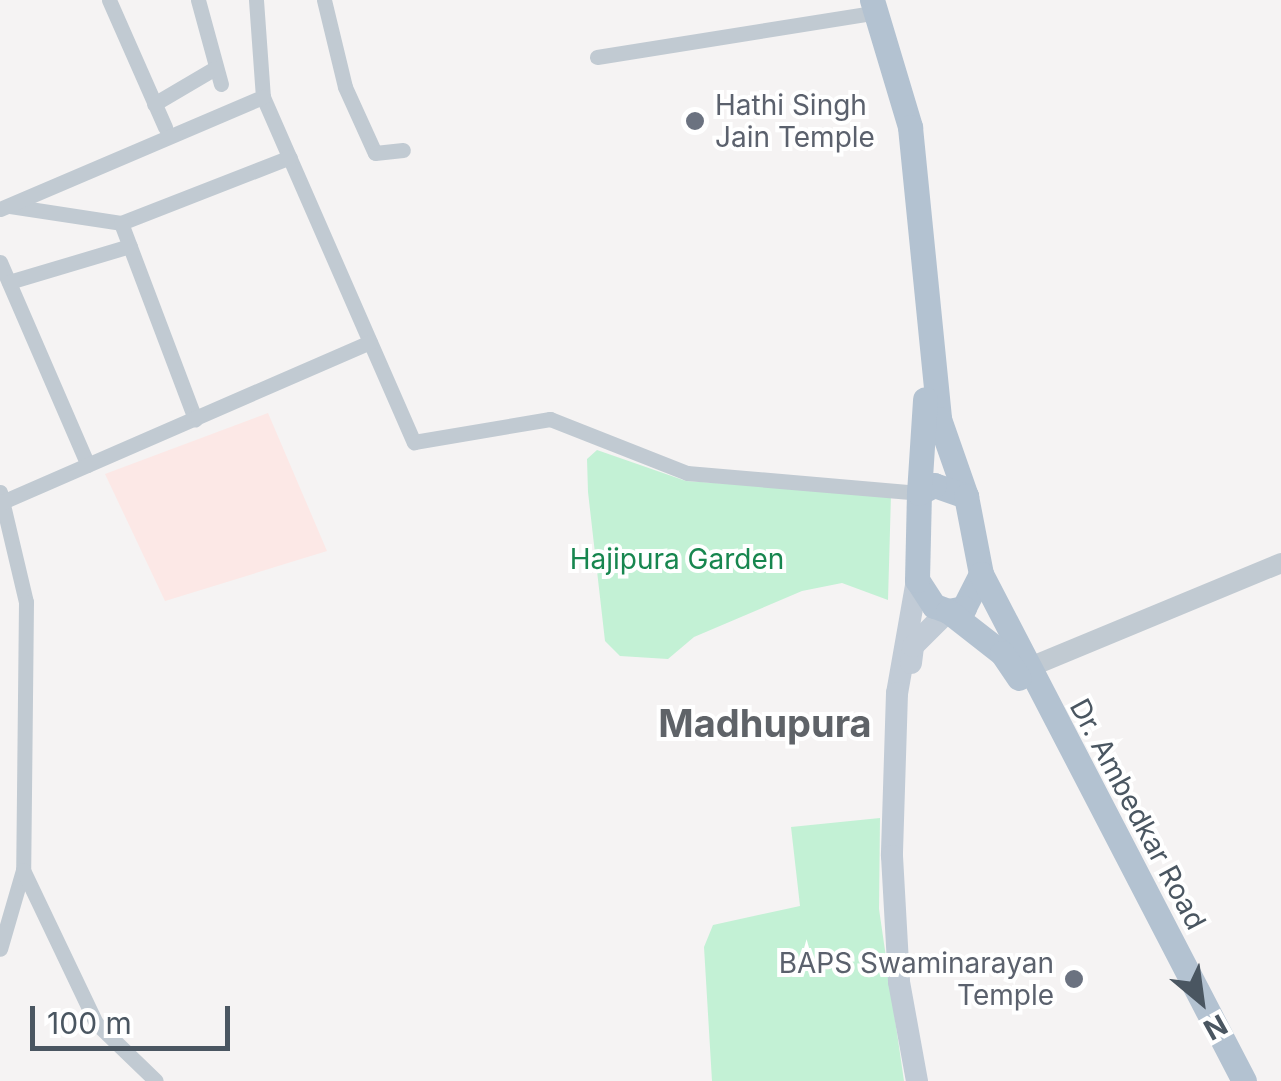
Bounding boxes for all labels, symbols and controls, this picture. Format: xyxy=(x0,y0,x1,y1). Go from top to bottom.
place label: Hathi Singh Jain Temple xyxy=(715,88,875,154)
marker: Hathi Singh Jain Temple xyxy=(684,110,706,132)
park label: Hajipura Garden xyxy=(570,542,784,576)
street label: Dr. Ambedkar Road xyxy=(1063,693,1213,935)
district label: Madhupura xyxy=(658,701,872,747)
place label: BAPS Swaminarayan Temple xyxy=(779,946,1054,1012)
north arrow xyxy=(1151,951,1251,1051)
marker: BAPS Swaminarayan Temple xyxy=(1063,968,1085,990)
scale bar xyxy=(35,986,235,1048)
text: 100 m xyxy=(47,1005,132,1041)
text: N xyxy=(1198,1007,1233,1047)

